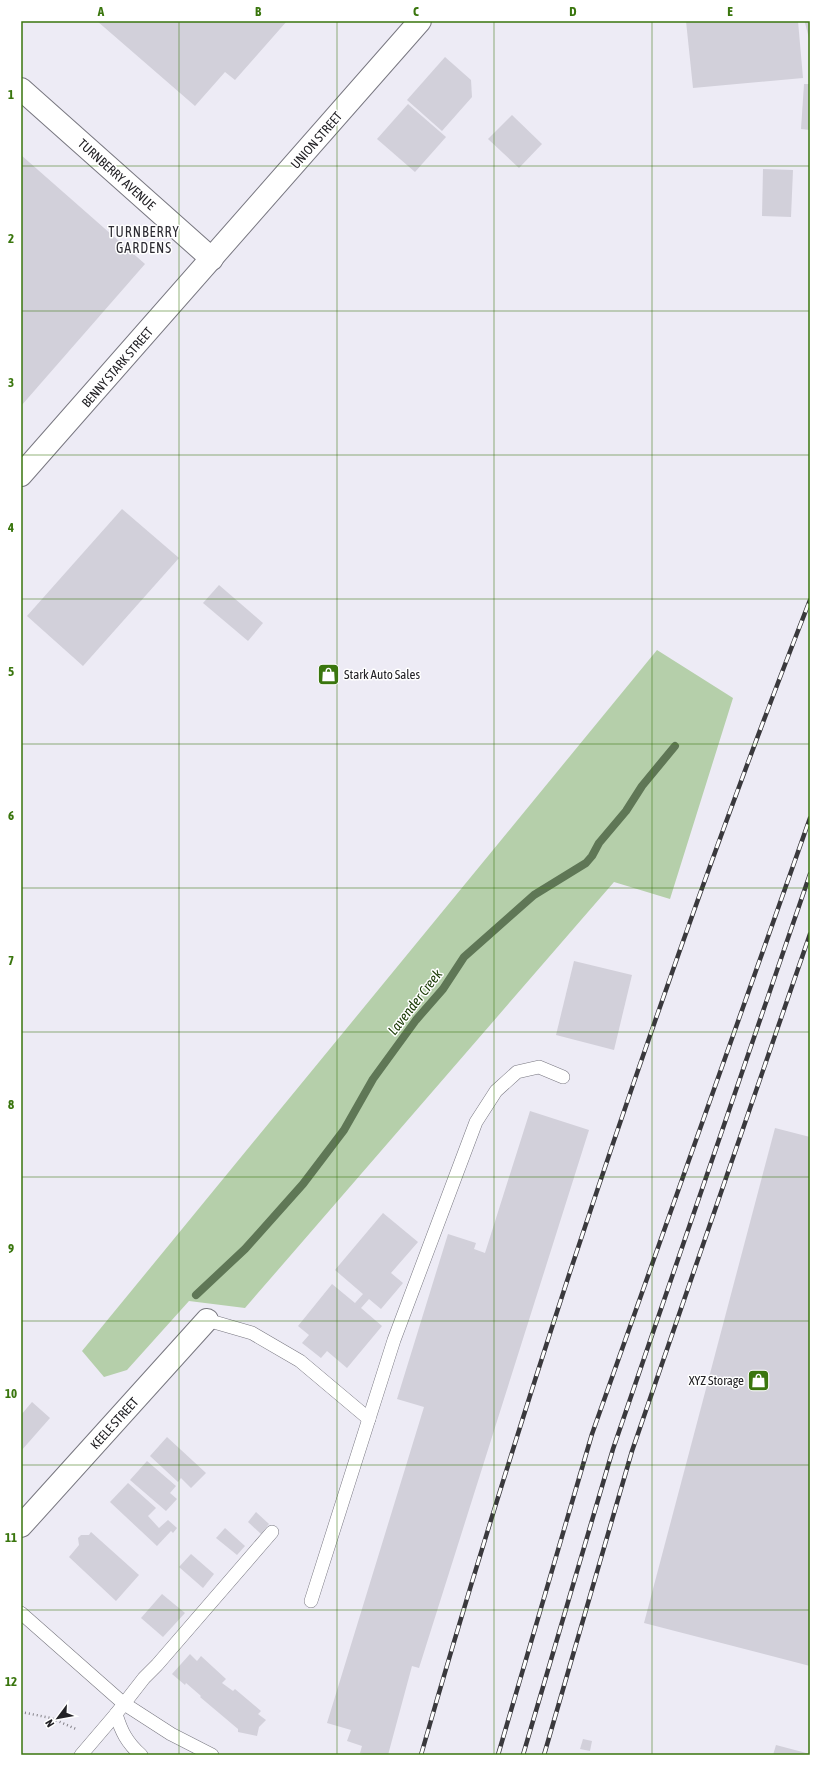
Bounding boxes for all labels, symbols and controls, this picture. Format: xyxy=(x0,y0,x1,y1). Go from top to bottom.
text: A xyxy=(97,4,105,19)
text: B xyxy=(255,4,262,19)
text: C xyxy=(413,4,419,19)
text: D xyxy=(569,4,577,19)
text: E xyxy=(727,4,733,19)
text: 1 xyxy=(8,87,14,102)
street label: UNION STREET xyxy=(288,109,345,172)
street label: TURNBERRY AVENUE xyxy=(75,136,159,213)
district label: TURNBERRY GARDENS xyxy=(108,224,180,256)
text: 2 xyxy=(8,231,14,246)
street label: BENNY STARK STREET xyxy=(79,324,156,410)
text: 3 xyxy=(8,375,14,390)
text: 4 xyxy=(7,520,14,535)
shop icon: Stark Auto Sales xyxy=(316,661,342,687)
text: 5 xyxy=(8,664,14,679)
place label: Stark Auto Sales xyxy=(344,667,420,682)
text: 6 xyxy=(8,808,14,823)
text: 7 xyxy=(8,953,14,968)
water label: Lavender Creek xyxy=(385,966,446,1038)
text: 8 xyxy=(8,1097,14,1112)
text: 9 xyxy=(8,1241,14,1256)
shop icon: XYZ Storage xyxy=(746,1367,772,1393)
place label: XYZ Storage xyxy=(689,1373,744,1388)
text: 10 xyxy=(5,1386,17,1401)
street label: KEELE STREET xyxy=(87,1394,142,1452)
text: 11 xyxy=(5,1530,17,1545)
text: 12 xyxy=(5,1674,17,1689)
north arrow xyxy=(38,1698,78,1738)
text: N xyxy=(43,1717,56,1729)

